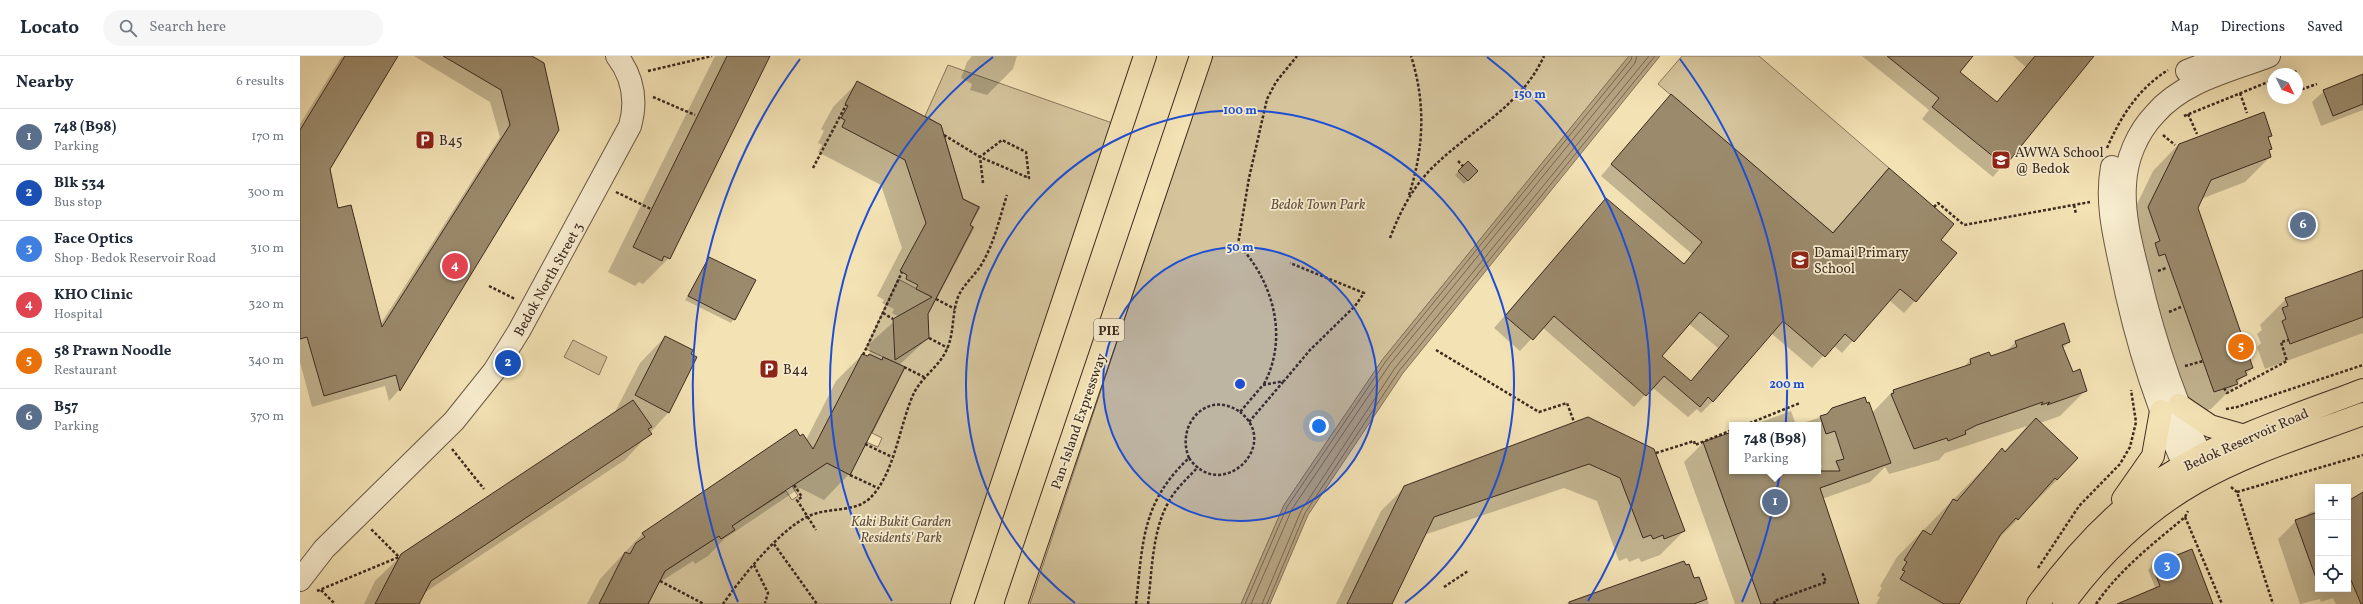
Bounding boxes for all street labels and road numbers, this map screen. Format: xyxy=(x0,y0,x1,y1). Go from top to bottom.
street label: Bedok North Street 3 xyxy=(510,219,589,340)
road number: PIE xyxy=(1094,319,1124,341)
street label: Pan-Island Expressway xyxy=(1047,350,1112,492)
street label: Bedok Reservoir Road xyxy=(2181,404,2312,476)

